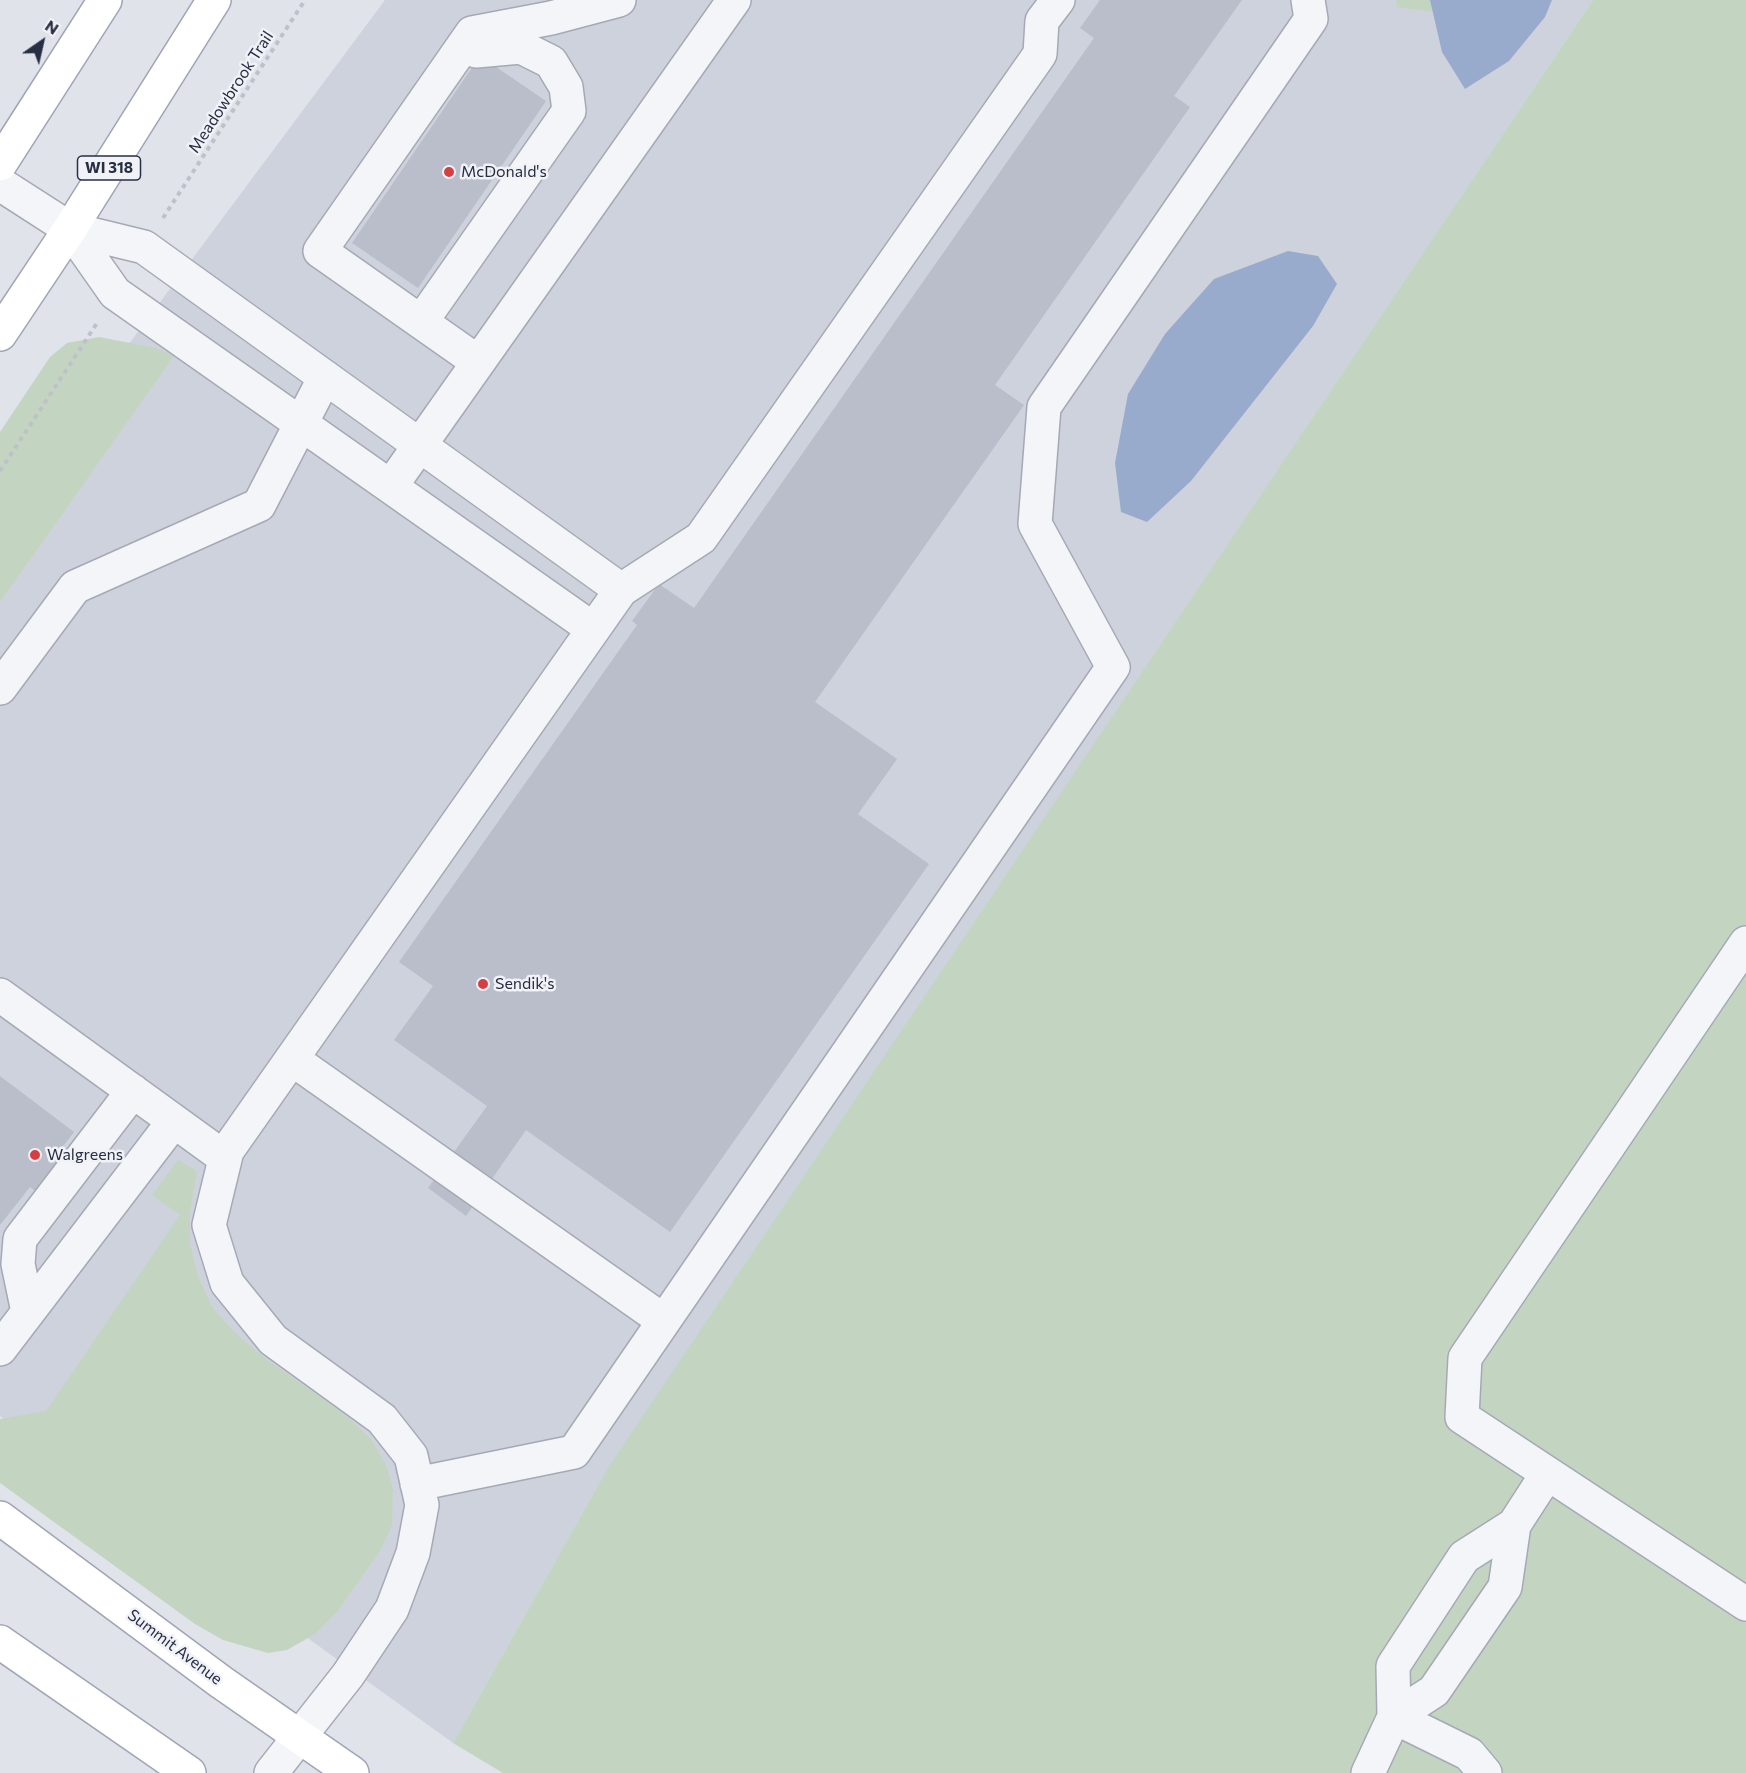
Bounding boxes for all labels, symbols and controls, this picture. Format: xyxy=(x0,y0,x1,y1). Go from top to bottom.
north arrow xyxy=(12,12,72,72)
text: N xyxy=(42,15,63,38)
street label: Meadowbrook Trail xyxy=(184,27,278,157)
road number: WI 318 xyxy=(78,156,140,180)
place label: McDonald's xyxy=(461,162,547,182)
marker: McDonald's xyxy=(442,165,456,179)
place label: Sendik's xyxy=(495,974,555,994)
marker: Sendik's xyxy=(476,977,490,991)
place label: Walgreens xyxy=(47,1145,123,1165)
marker: Walgreens xyxy=(28,1148,42,1162)
street label: Summit Avenue xyxy=(124,1605,226,1689)

